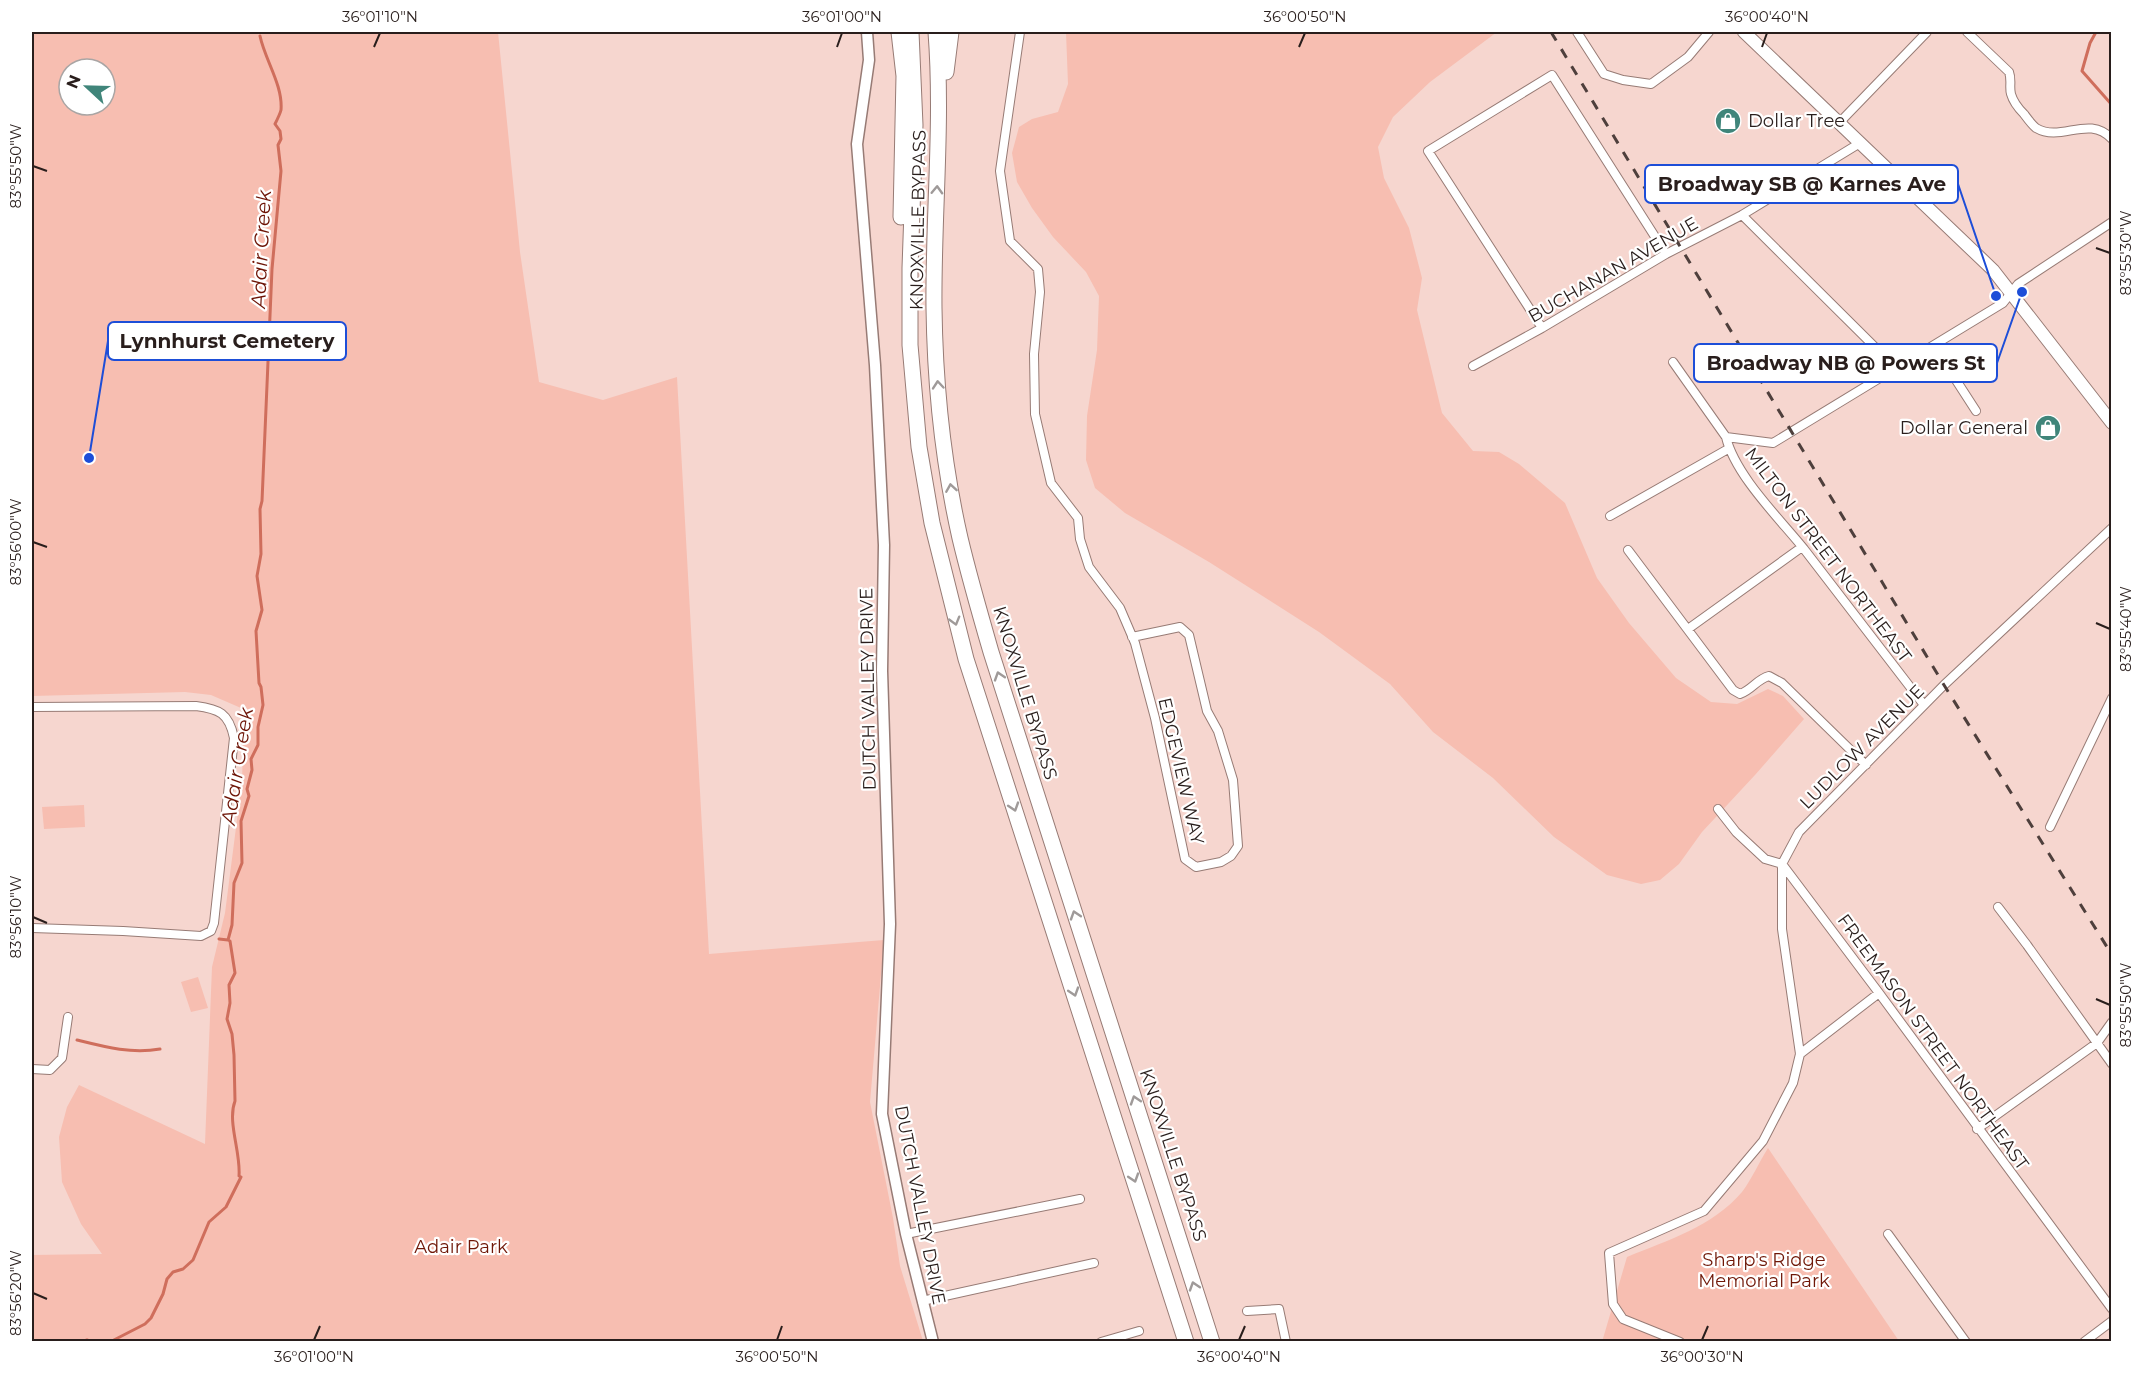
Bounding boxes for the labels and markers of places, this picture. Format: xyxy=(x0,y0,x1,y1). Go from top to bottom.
shop icon: Dollar Tree xyxy=(1713,106,1743,136)
place label: Dollar Tree xyxy=(1748,110,1845,132)
callout: Broadway SB @ Karnes Ave xyxy=(1645,165,1958,203)
callout: Lynnhurst Cemetery xyxy=(108,322,346,360)
callout: Broadway NB @ Powers St xyxy=(1694,344,1997,382)
shop icon: Dollar General xyxy=(2033,413,2063,443)
place label: Dollar General xyxy=(1900,417,2028,439)

